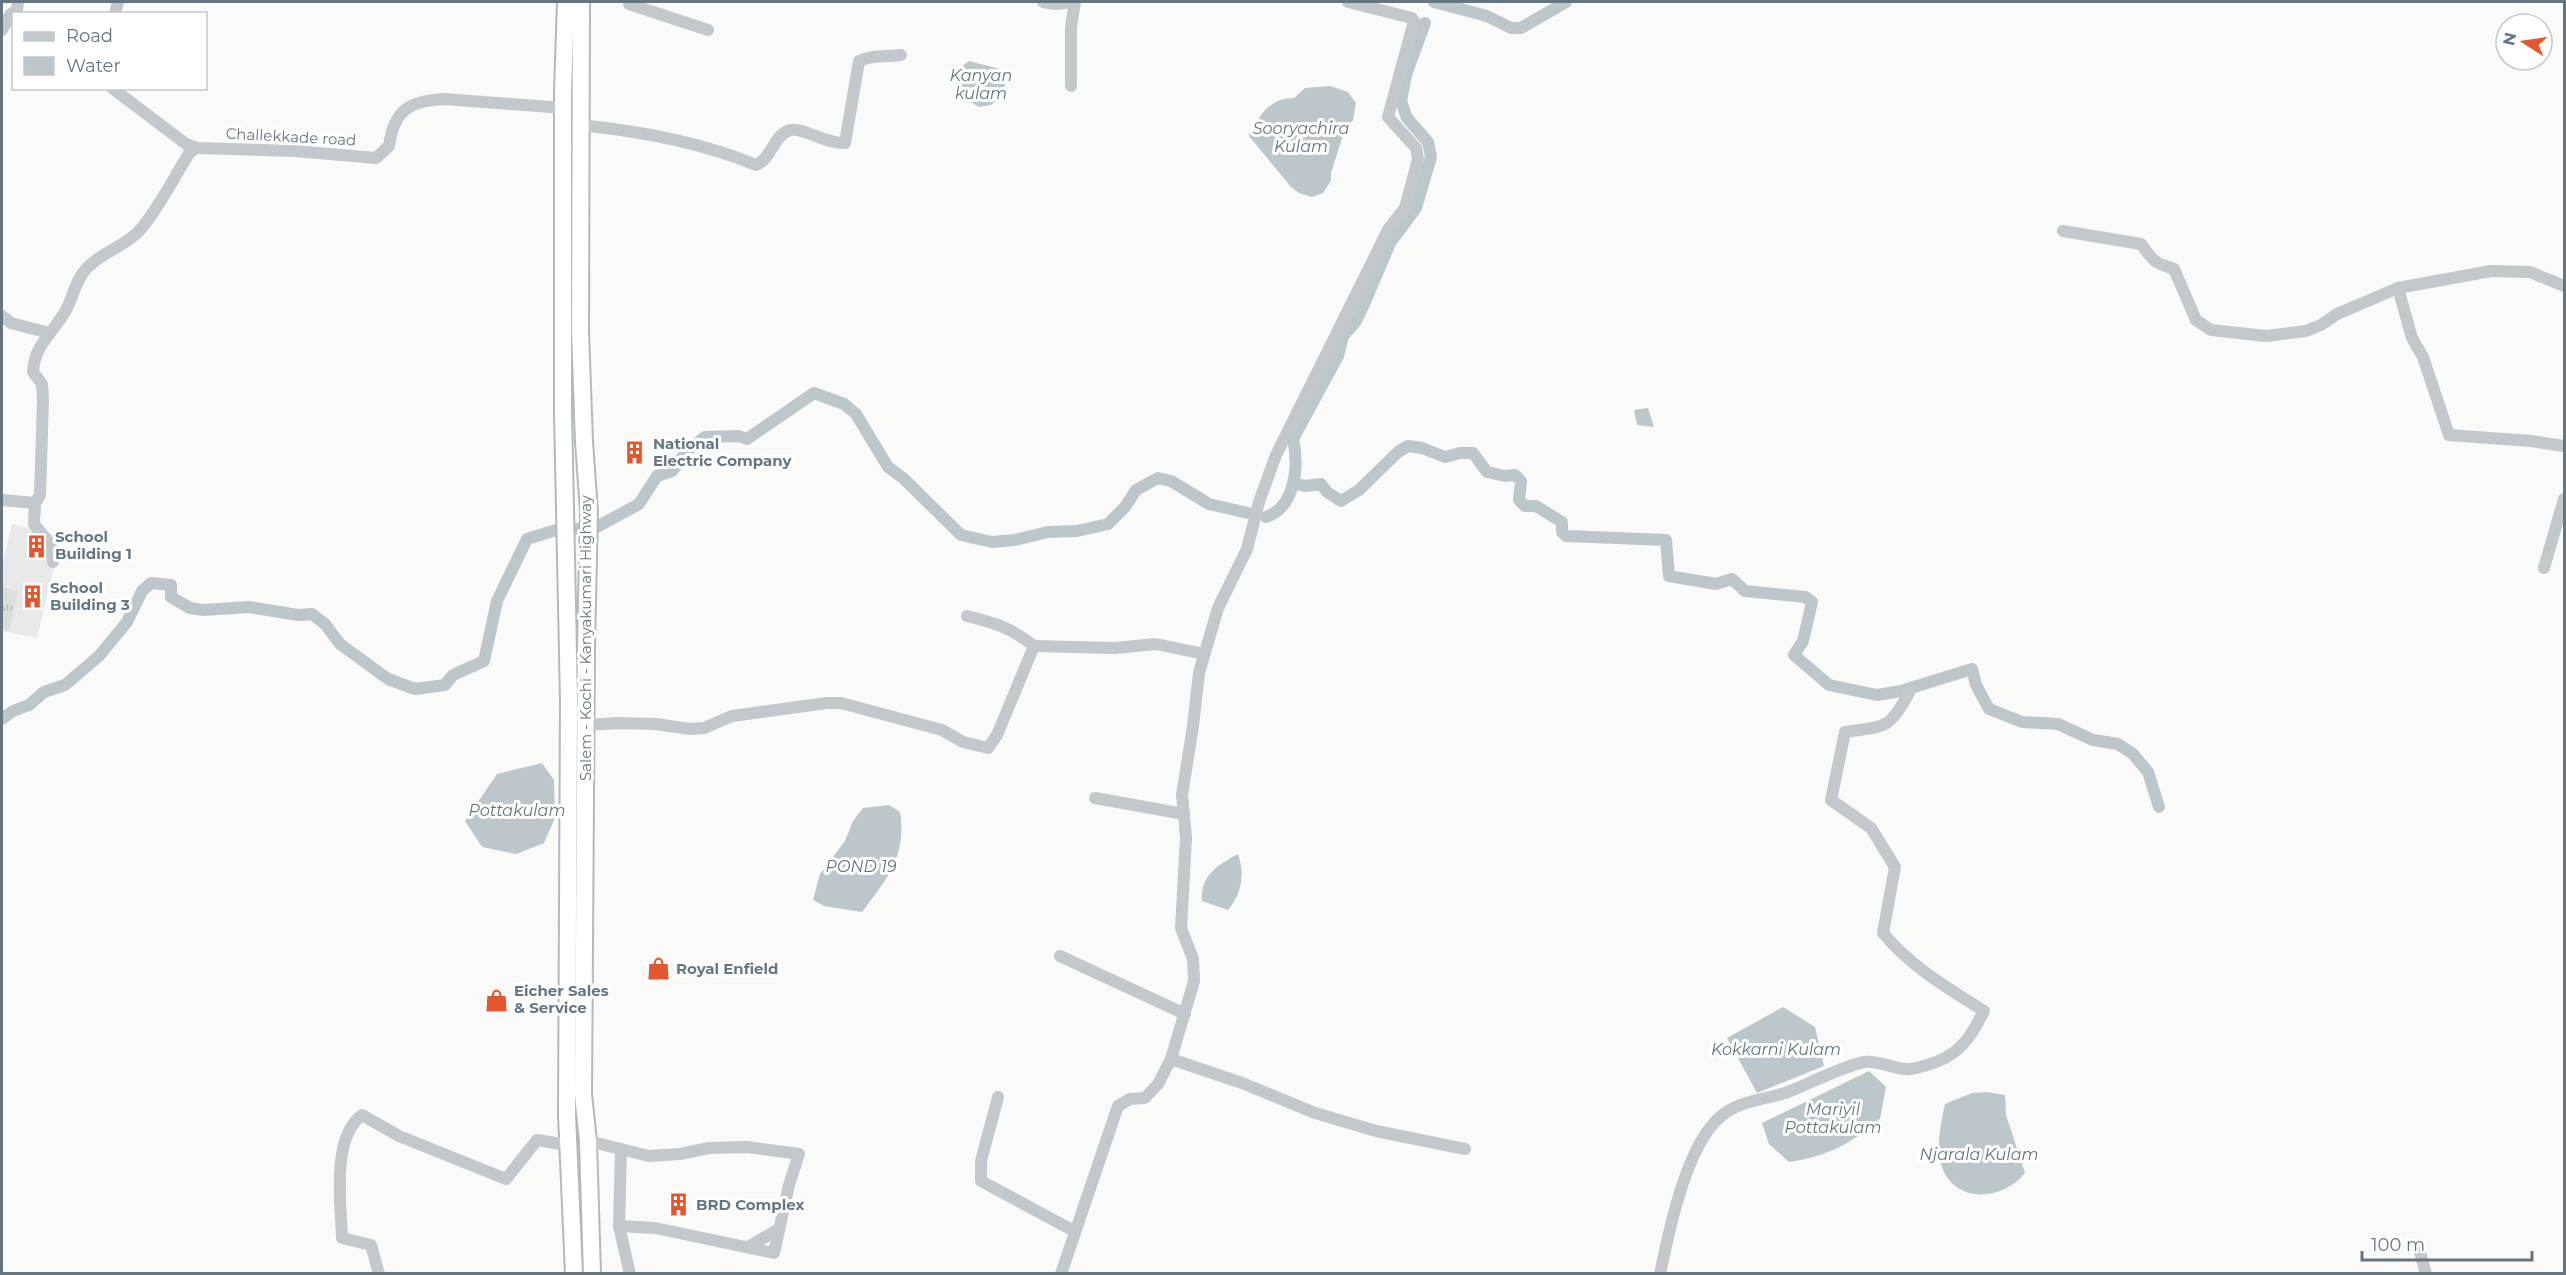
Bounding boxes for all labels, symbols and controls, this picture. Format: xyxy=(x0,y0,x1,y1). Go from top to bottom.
legend xyxy=(12,12,207,90)
north arrow xyxy=(2494,12,2554,72)
text: Road xyxy=(66,25,113,47)
text: N xyxy=(2499,31,2520,47)
text: Water xyxy=(66,55,121,77)
water label: Kanyan kulam xyxy=(950,66,1012,103)
water label: Sooryachira Kulam xyxy=(1253,119,1349,156)
street label: Challekkade road xyxy=(225,124,357,149)
place label: National Electric Company xyxy=(653,434,792,470)
building icon: National Electric Company xyxy=(622,440,648,466)
street label: Salem - Kochi - Kanyakumari Highway xyxy=(576,494,595,781)
place label: School Building 1 xyxy=(55,527,132,563)
building icon: School Building 1 xyxy=(24,533,50,559)
place label: School Building 3 xyxy=(50,578,130,614)
building icon: School Building 3 xyxy=(19,584,45,610)
water label: Pottakulam xyxy=(469,801,565,820)
water label: POND 19 xyxy=(826,857,897,876)
shop icon: Royal Enfield xyxy=(645,956,671,982)
place label: Royal Enfield xyxy=(676,959,778,978)
place label: Eicher Sales & Service xyxy=(514,981,609,1017)
shop icon: Eicher Sales & Service xyxy=(483,987,509,1013)
water label: Kokkarni Kulam xyxy=(1711,1040,1841,1059)
water label: Mariyil Pottakulam xyxy=(1785,1100,1881,1137)
water label: Njarala Kulam xyxy=(1920,1145,2038,1164)
building icon: BRD Complex xyxy=(665,1192,691,1218)
place label: BRD Complex xyxy=(696,1195,804,1214)
scale bar xyxy=(2362,1224,2532,1262)
text: 100 m xyxy=(2371,1234,2425,1256)

